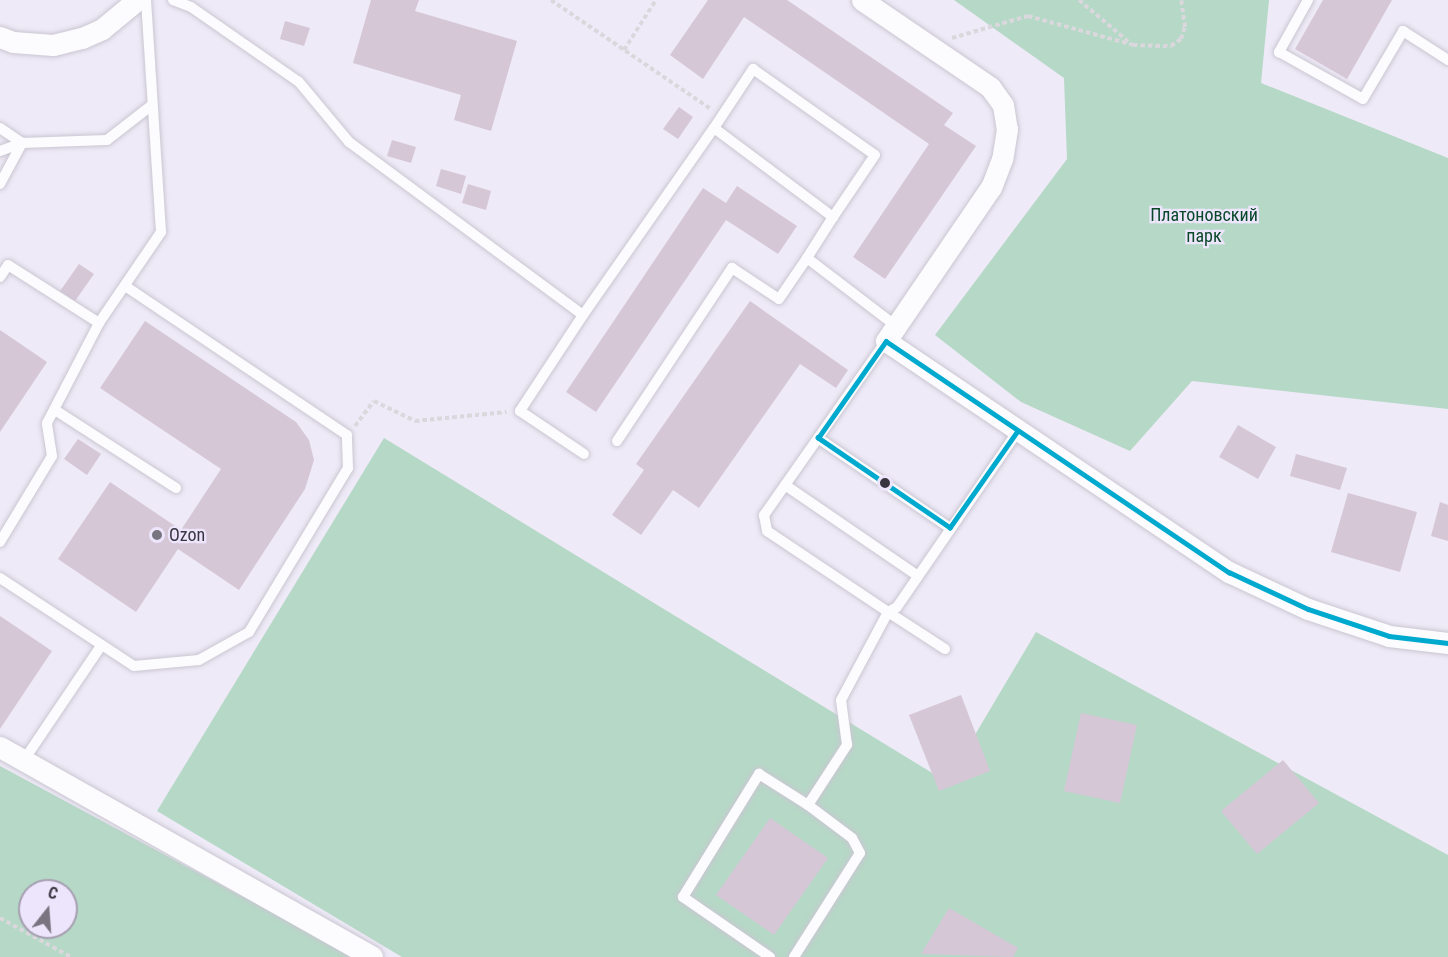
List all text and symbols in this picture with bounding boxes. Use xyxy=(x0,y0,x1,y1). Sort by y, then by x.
park label: Платоновский парк xyxy=(1150,205,1258,248)
unlabelled marker xyxy=(879,477,891,489)
place label: Ozon xyxy=(169,524,205,546)
marker: Ozon xyxy=(150,528,164,542)
north arrow xyxy=(18,879,78,939)
text: С xyxy=(46,883,60,904)

